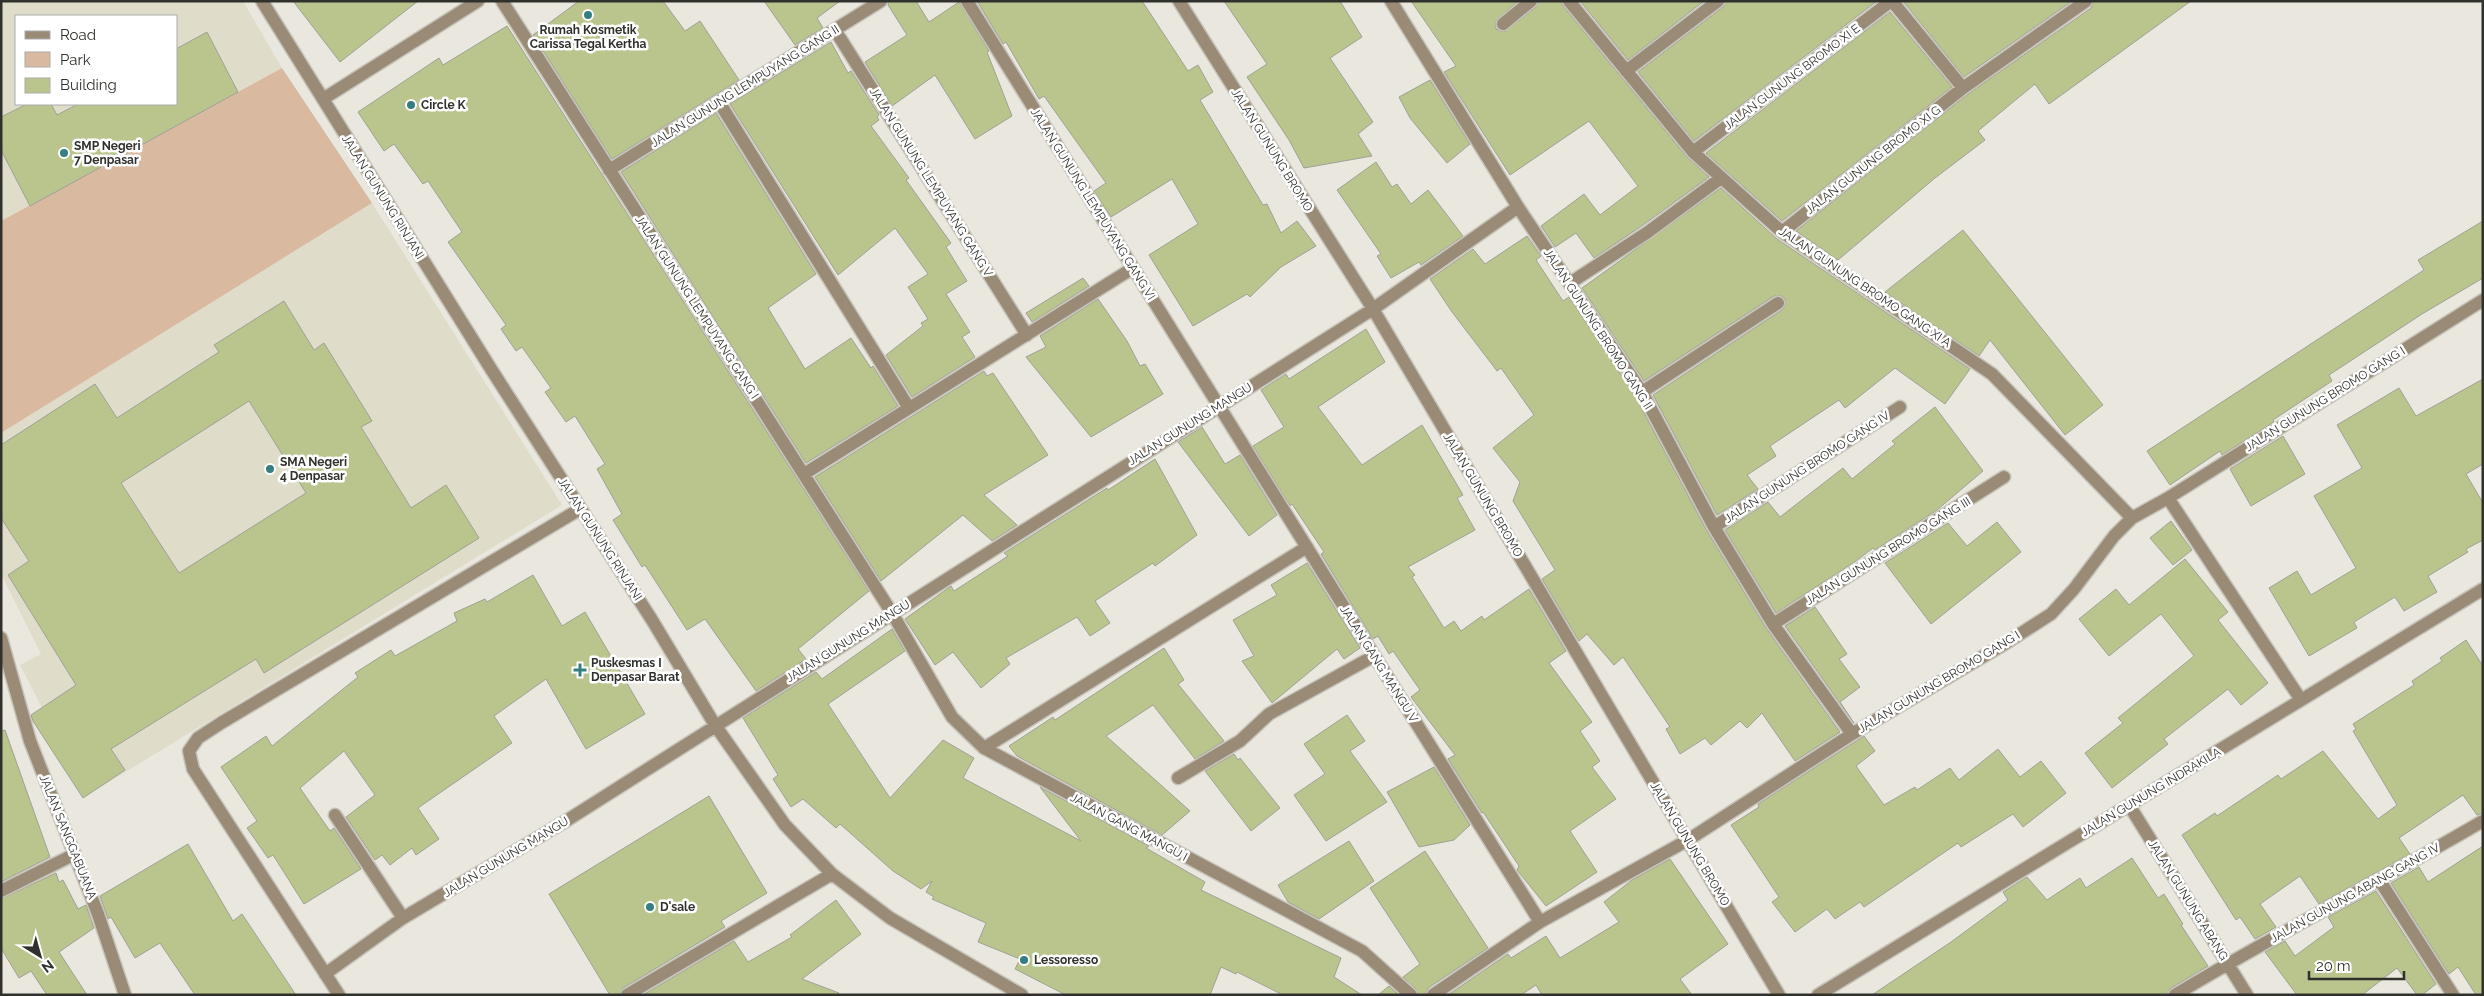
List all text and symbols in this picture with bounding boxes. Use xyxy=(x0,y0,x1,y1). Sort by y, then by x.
marker: Rumah Kosmetik Carissa Tegal Kertha xyxy=(582,9,594,21)
legend xyxy=(15,15,178,105)
street label: JALAN GUNUNG BROMO XI E xyxy=(1721,21,1863,133)
street label: JALAN GUNUNG LEMPUYANG GANG II xyxy=(649,22,841,150)
place label: Rumah Kosmetik Carissa Tegal Kertha xyxy=(530,23,646,51)
text: Road xyxy=(60,26,96,44)
text: Park xyxy=(60,51,91,69)
text: Building xyxy=(60,76,117,94)
street label: JALAN GUNUNG LEMPUYANG GANG V xyxy=(867,85,995,279)
street label: JALAN GUNUNG BROMO xyxy=(1228,86,1316,214)
place label: Circle K xyxy=(421,98,466,112)
marker: Circle K xyxy=(405,99,417,111)
street label: JALAN GUNUNG BROMO XI G xyxy=(1803,103,1943,217)
street label: JALAN GUNUNG LEMPUYANG GANG VI xyxy=(1028,105,1158,303)
street label: JALAN GUNUNG RINJANI xyxy=(339,132,427,262)
place label: SMP Negeri 7 Denpasar xyxy=(74,139,141,167)
marker: SMP Negeri 7 Denpasar xyxy=(58,147,70,159)
street label: JALAN GUNUNG LEMPUYANG GANG I xyxy=(632,213,762,401)
street label: JALAN GUNUNG BROMO GANG XI A xyxy=(1776,224,1954,350)
street label: JALAN GUNUNG BROMO GANG II xyxy=(1541,246,1655,412)
street label: JALAN GUNUNG BROMO GANG I xyxy=(2242,344,2408,454)
street label: JALAN GUNUNG MANGU xyxy=(1125,380,1255,468)
street label: JALAN GUNUNG BROMO GANG IV xyxy=(1722,408,1892,526)
street label: JALAN GUNUNG BROMO xyxy=(1440,430,1526,560)
place label: SMA Negeri 4 Denpasar xyxy=(280,455,347,483)
marker: SMA Negeri 4 Denpasar xyxy=(264,463,276,475)
street label: JALAN GUNUNG RINJANI xyxy=(555,475,645,603)
street label: JALAN GUNUNG BROMO GANG III xyxy=(1803,494,1973,608)
street label: JALAN GUNUNG MANGU xyxy=(783,597,913,685)
street label: JALAN GANG MANGU V xyxy=(1337,603,1421,725)
street label: JALAN GUNUNG BROMO GANG I xyxy=(1856,628,2022,736)
place label: Puskesmas I Denpasar Barat xyxy=(591,656,680,684)
marker: Puskesmas I Denpasar Barat xyxy=(573,663,587,677)
street label: JALAN GUNUNG INDRAKILA xyxy=(2079,745,2223,839)
street label: JALAN SANGGABUANA xyxy=(37,773,99,901)
street label: JALAN GUNUNG BROMO xyxy=(1647,779,1733,909)
street label: JALAN GANG MANGU I xyxy=(1068,790,1190,864)
street label: JALAN GUNUNG MANGU xyxy=(441,814,571,900)
street label: JALAN GUNUNG ABANG xyxy=(2145,837,2231,963)
street label: JALAN GUNUNG ABANG GANG IV xyxy=(2268,840,2442,946)
place label: D'sale xyxy=(660,900,695,914)
marker: D'sale xyxy=(644,901,656,913)
north arrow xyxy=(15,931,65,981)
scale bar xyxy=(2309,948,2404,980)
place label: Lessoresso xyxy=(1034,953,1098,967)
marker: Lessoresso xyxy=(1018,954,1030,966)
text: N xyxy=(39,957,57,976)
text: 20 m xyxy=(2316,957,2351,975)

